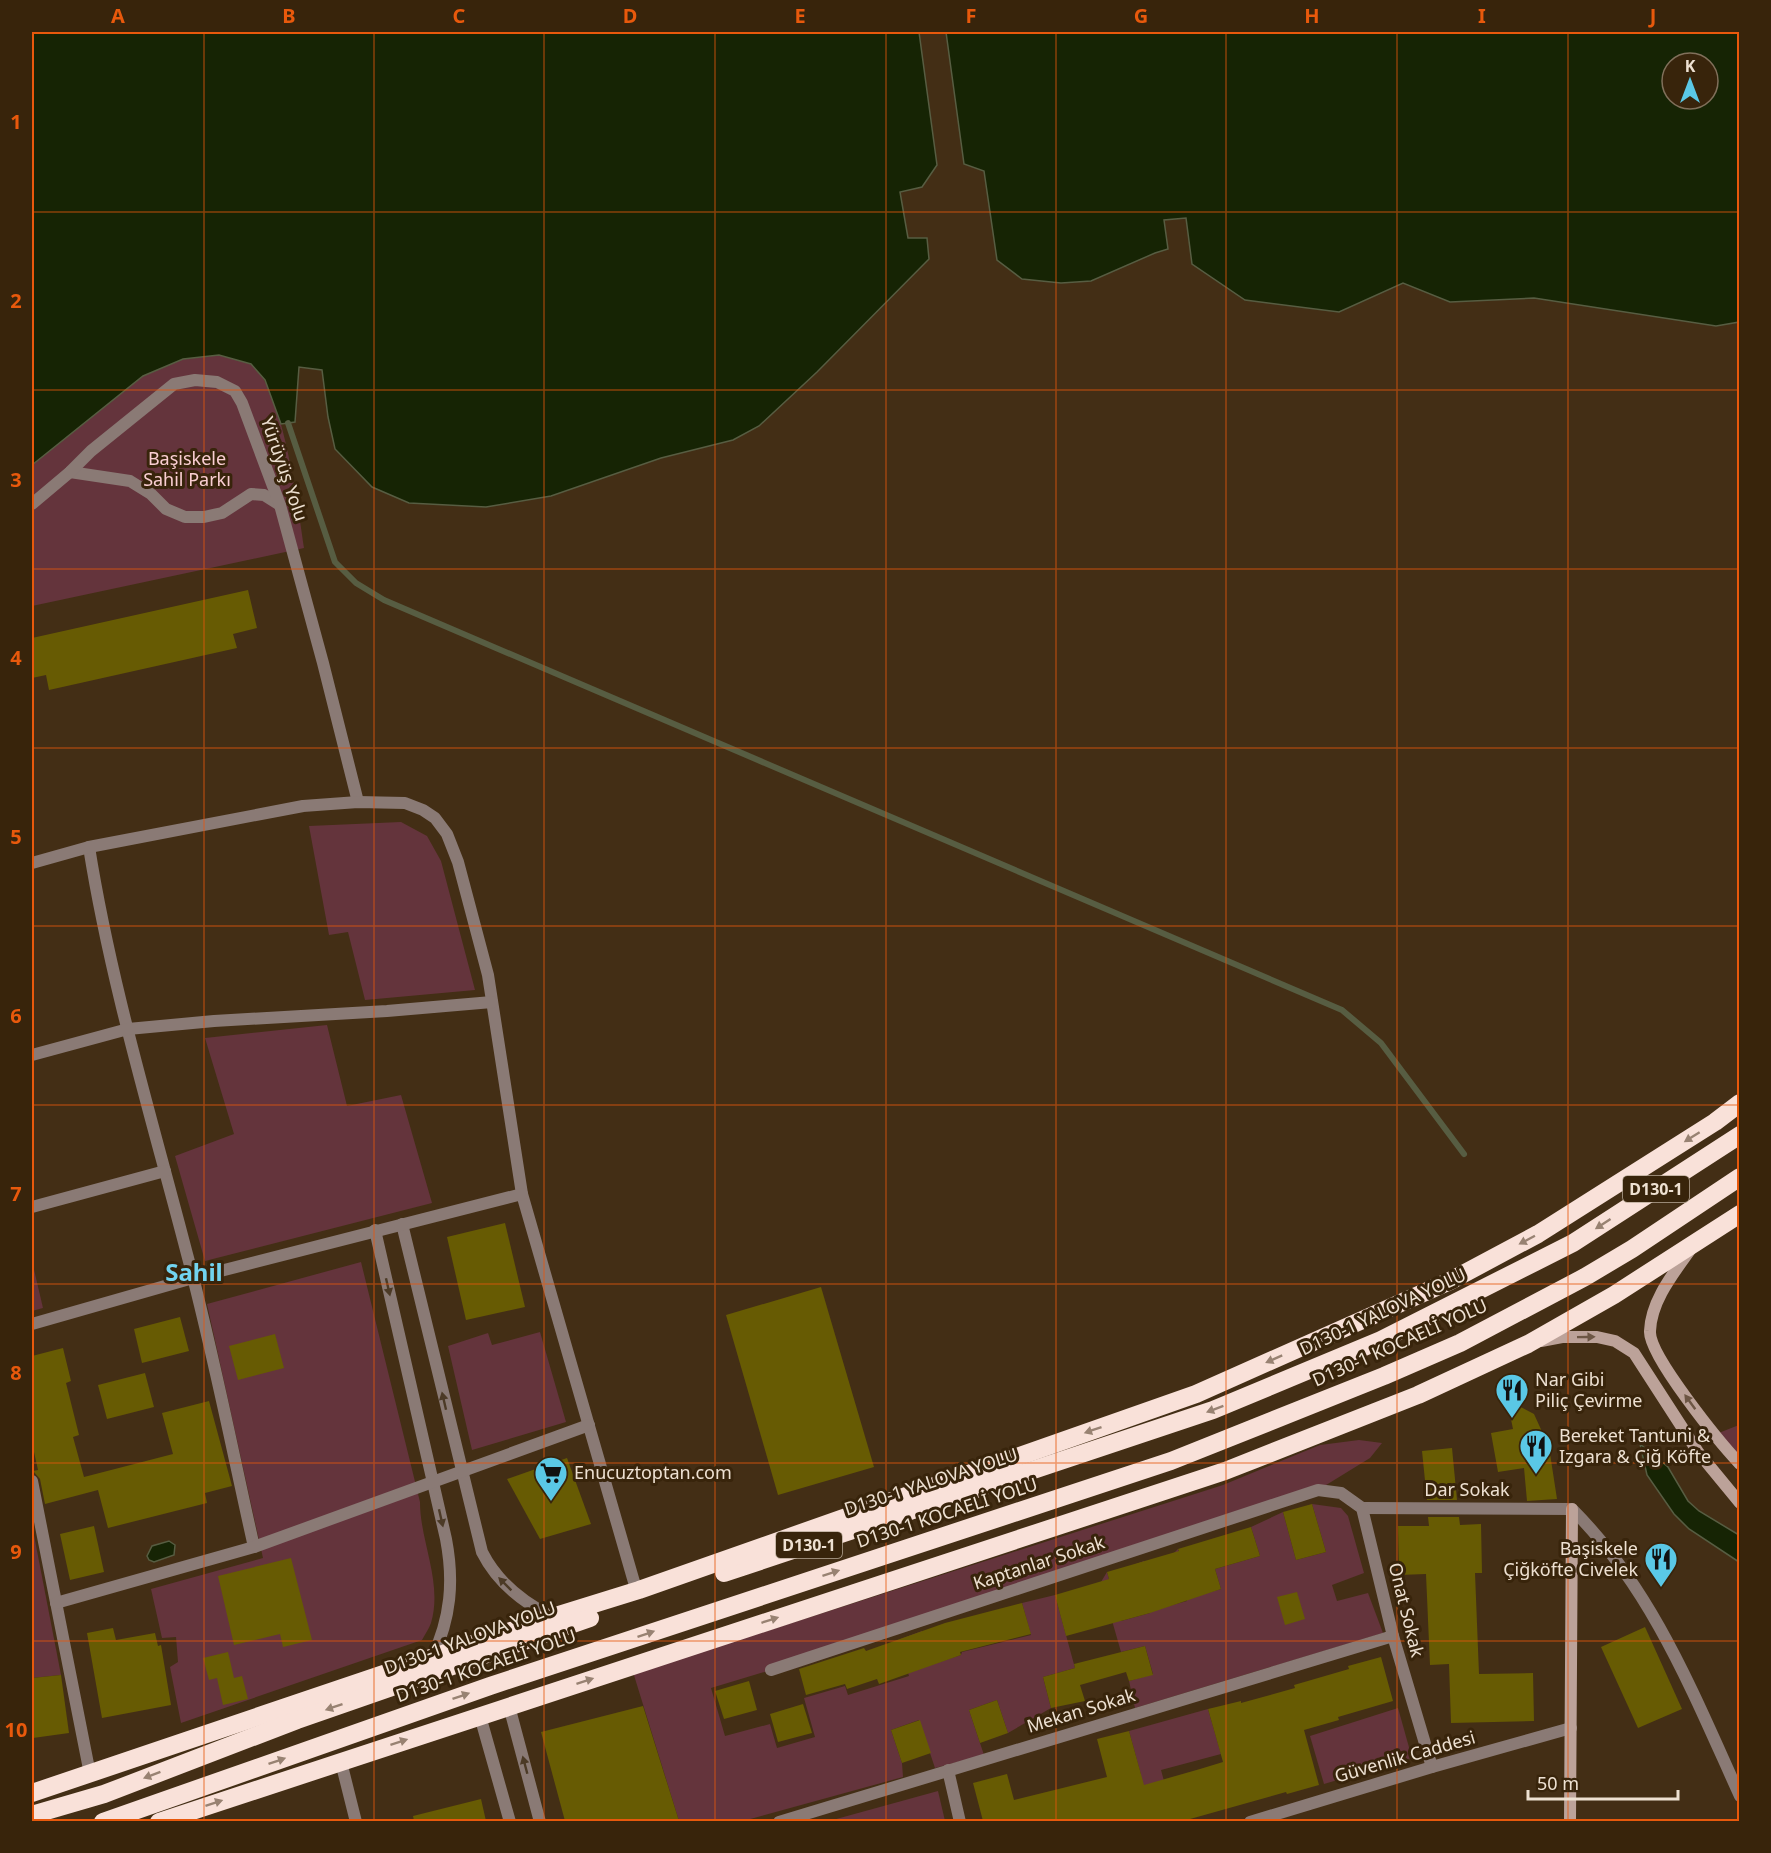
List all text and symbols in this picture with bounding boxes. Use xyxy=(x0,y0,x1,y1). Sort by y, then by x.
text: A xyxy=(111,2,125,29)
text: B xyxy=(282,2,296,29)
text: C xyxy=(453,2,466,29)
text: D xyxy=(623,2,637,29)
text: E xyxy=(794,2,806,29)
text: F xyxy=(966,2,976,29)
text: G xyxy=(1134,2,1148,29)
text: H xyxy=(1304,2,1320,29)
text: I xyxy=(1478,2,1486,29)
text: J xyxy=(1648,2,1656,29)
north arrow xyxy=(1660,51,1720,111)
text: K xyxy=(1685,55,1696,77)
text: 1 xyxy=(10,108,22,135)
text: 2 xyxy=(10,287,22,314)
street label: Yürüyüş Yolu xyxy=(256,413,314,524)
park label: Başiskele Sahil Parkı xyxy=(143,446,231,491)
text: 3 xyxy=(10,466,22,493)
text: 4 xyxy=(10,644,22,671)
text: 5 xyxy=(10,823,22,850)
text: 6 xyxy=(10,1002,22,1029)
one-way arrow xyxy=(1684,1131,1700,1142)
road number: D130-1 xyxy=(1623,1176,1689,1202)
text: 7 xyxy=(10,1180,22,1207)
one-way arrow xyxy=(1595,1218,1611,1230)
one-way arrow xyxy=(1518,1235,1535,1245)
district label: Sahil xyxy=(165,1255,223,1288)
street label: D130-1 YALOVA YOLU xyxy=(1296,1262,1470,1360)
one-way arrow xyxy=(384,1278,393,1297)
street label: D130-1 KOCAELİ YOLU xyxy=(1308,1293,1491,1391)
one-way arrow xyxy=(1577,1332,1596,1342)
one-way arrow xyxy=(1265,1354,1283,1364)
text: 8 xyxy=(10,1359,22,1386)
place label: Nar Gibi Piliç Çevirme xyxy=(1535,1367,1643,1412)
restaurant icon: Nar Gibi Piliç Çevirme xyxy=(1494,1372,1530,1419)
one-way arrow xyxy=(439,1392,449,1410)
one-way arrow xyxy=(1684,1394,1696,1410)
one-way arrow xyxy=(1206,1405,1224,1414)
place label: Bereket Tantuni & Izgara & Çiğ Köfte xyxy=(1559,1423,1711,1468)
one-way arrow xyxy=(1084,1426,1102,1436)
restaurant icon: Bereket Tantuni & Izgara & Çiğ Köfte xyxy=(1518,1428,1554,1475)
street label: D130-1 YALOVA YOLU xyxy=(841,1442,1020,1520)
supermarket icon: Enucuztoptan.com xyxy=(533,1455,569,1502)
place label: Enucuztoptan.com xyxy=(574,1460,732,1484)
street label: D130-1 KOCAELİ YOLU xyxy=(853,1471,1040,1553)
street label: Dar Sokak xyxy=(1424,1477,1510,1501)
one-way arrow xyxy=(437,1509,447,1527)
street label: Kaptanlar Sokak xyxy=(970,1529,1108,1595)
road number: D130-1 xyxy=(776,1532,842,1558)
place label: Başiskele Çiğköfte Civelek xyxy=(1503,1536,1638,1581)
text: 9 xyxy=(10,1538,22,1565)
restaurant icon: Başiskele Çiğköfte Civelek xyxy=(1643,1541,1679,1588)
street label: Onat Sokak xyxy=(1384,1560,1430,1660)
one-way arrow xyxy=(822,1567,840,1577)
one-way arrow xyxy=(498,1577,512,1591)
street label: D130-1 YALOVA YOLU xyxy=(381,1595,559,1679)
one-way arrow xyxy=(761,1615,779,1625)
street label: D130-1 KOCAELİ YOLU xyxy=(392,1623,579,1707)
one-way arrow xyxy=(637,1628,655,1638)
one-way arrow xyxy=(576,1676,594,1686)
street label: Mekan Sokak xyxy=(1024,1682,1138,1738)
one-way arrow xyxy=(453,1691,471,1701)
one-way arrow xyxy=(325,1703,343,1713)
text: 10 xyxy=(5,1716,27,1743)
street label: Güvenlik Caddesi xyxy=(1332,1724,1478,1788)
one-way arrow xyxy=(390,1737,408,1747)
one-way arrow xyxy=(269,1755,287,1765)
one-way arrow xyxy=(520,1756,529,1774)
scale bar xyxy=(1528,1763,1678,1801)
one-way arrow xyxy=(142,1771,160,1781)
text: 50 m xyxy=(1537,1771,1579,1795)
one-way arrow xyxy=(205,1798,223,1808)

